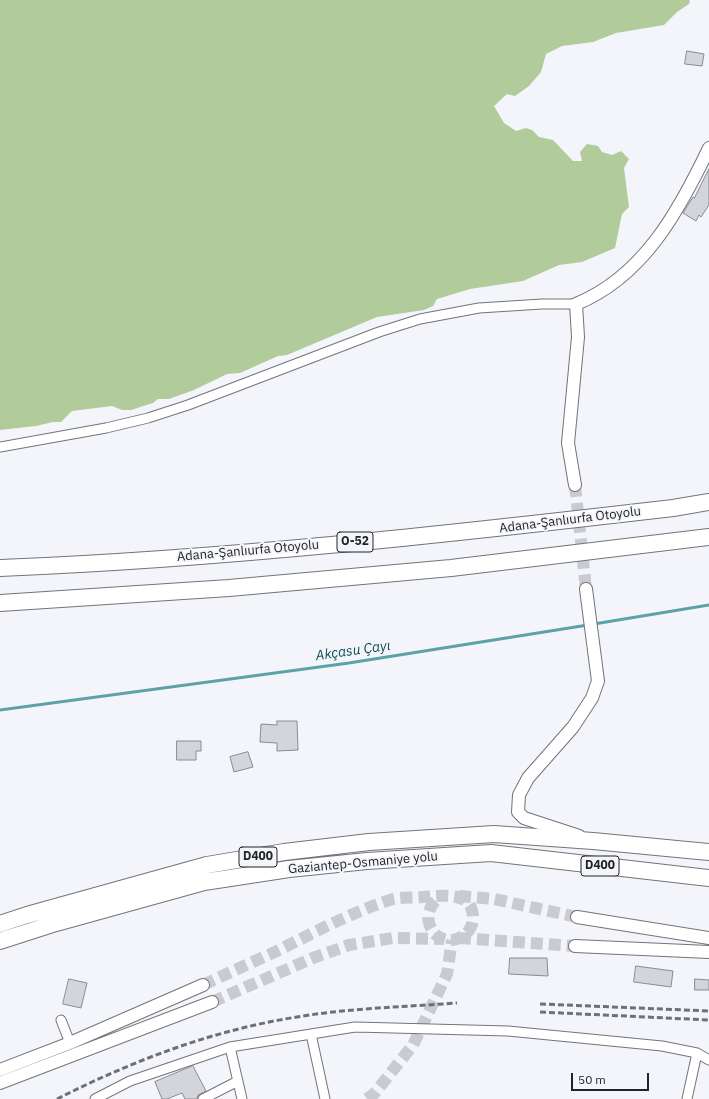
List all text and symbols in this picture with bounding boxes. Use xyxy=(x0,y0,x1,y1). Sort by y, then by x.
street label: Adana-Şanlıurfa Otoyolu xyxy=(498,504,642,536)
road number: O-52 xyxy=(337,532,373,552)
street label: Adana-Şanlıurfa Otoyolu xyxy=(176,537,320,565)
water label: Akçasu Çayı xyxy=(315,637,391,665)
road number: D400 xyxy=(239,847,277,867)
street label: Gaziantep-Osmaniye yolu xyxy=(288,849,438,877)
road number: D400 xyxy=(581,856,619,876)
scale bar xyxy=(573,1065,651,1091)
text: 50 m xyxy=(578,1072,606,1087)

